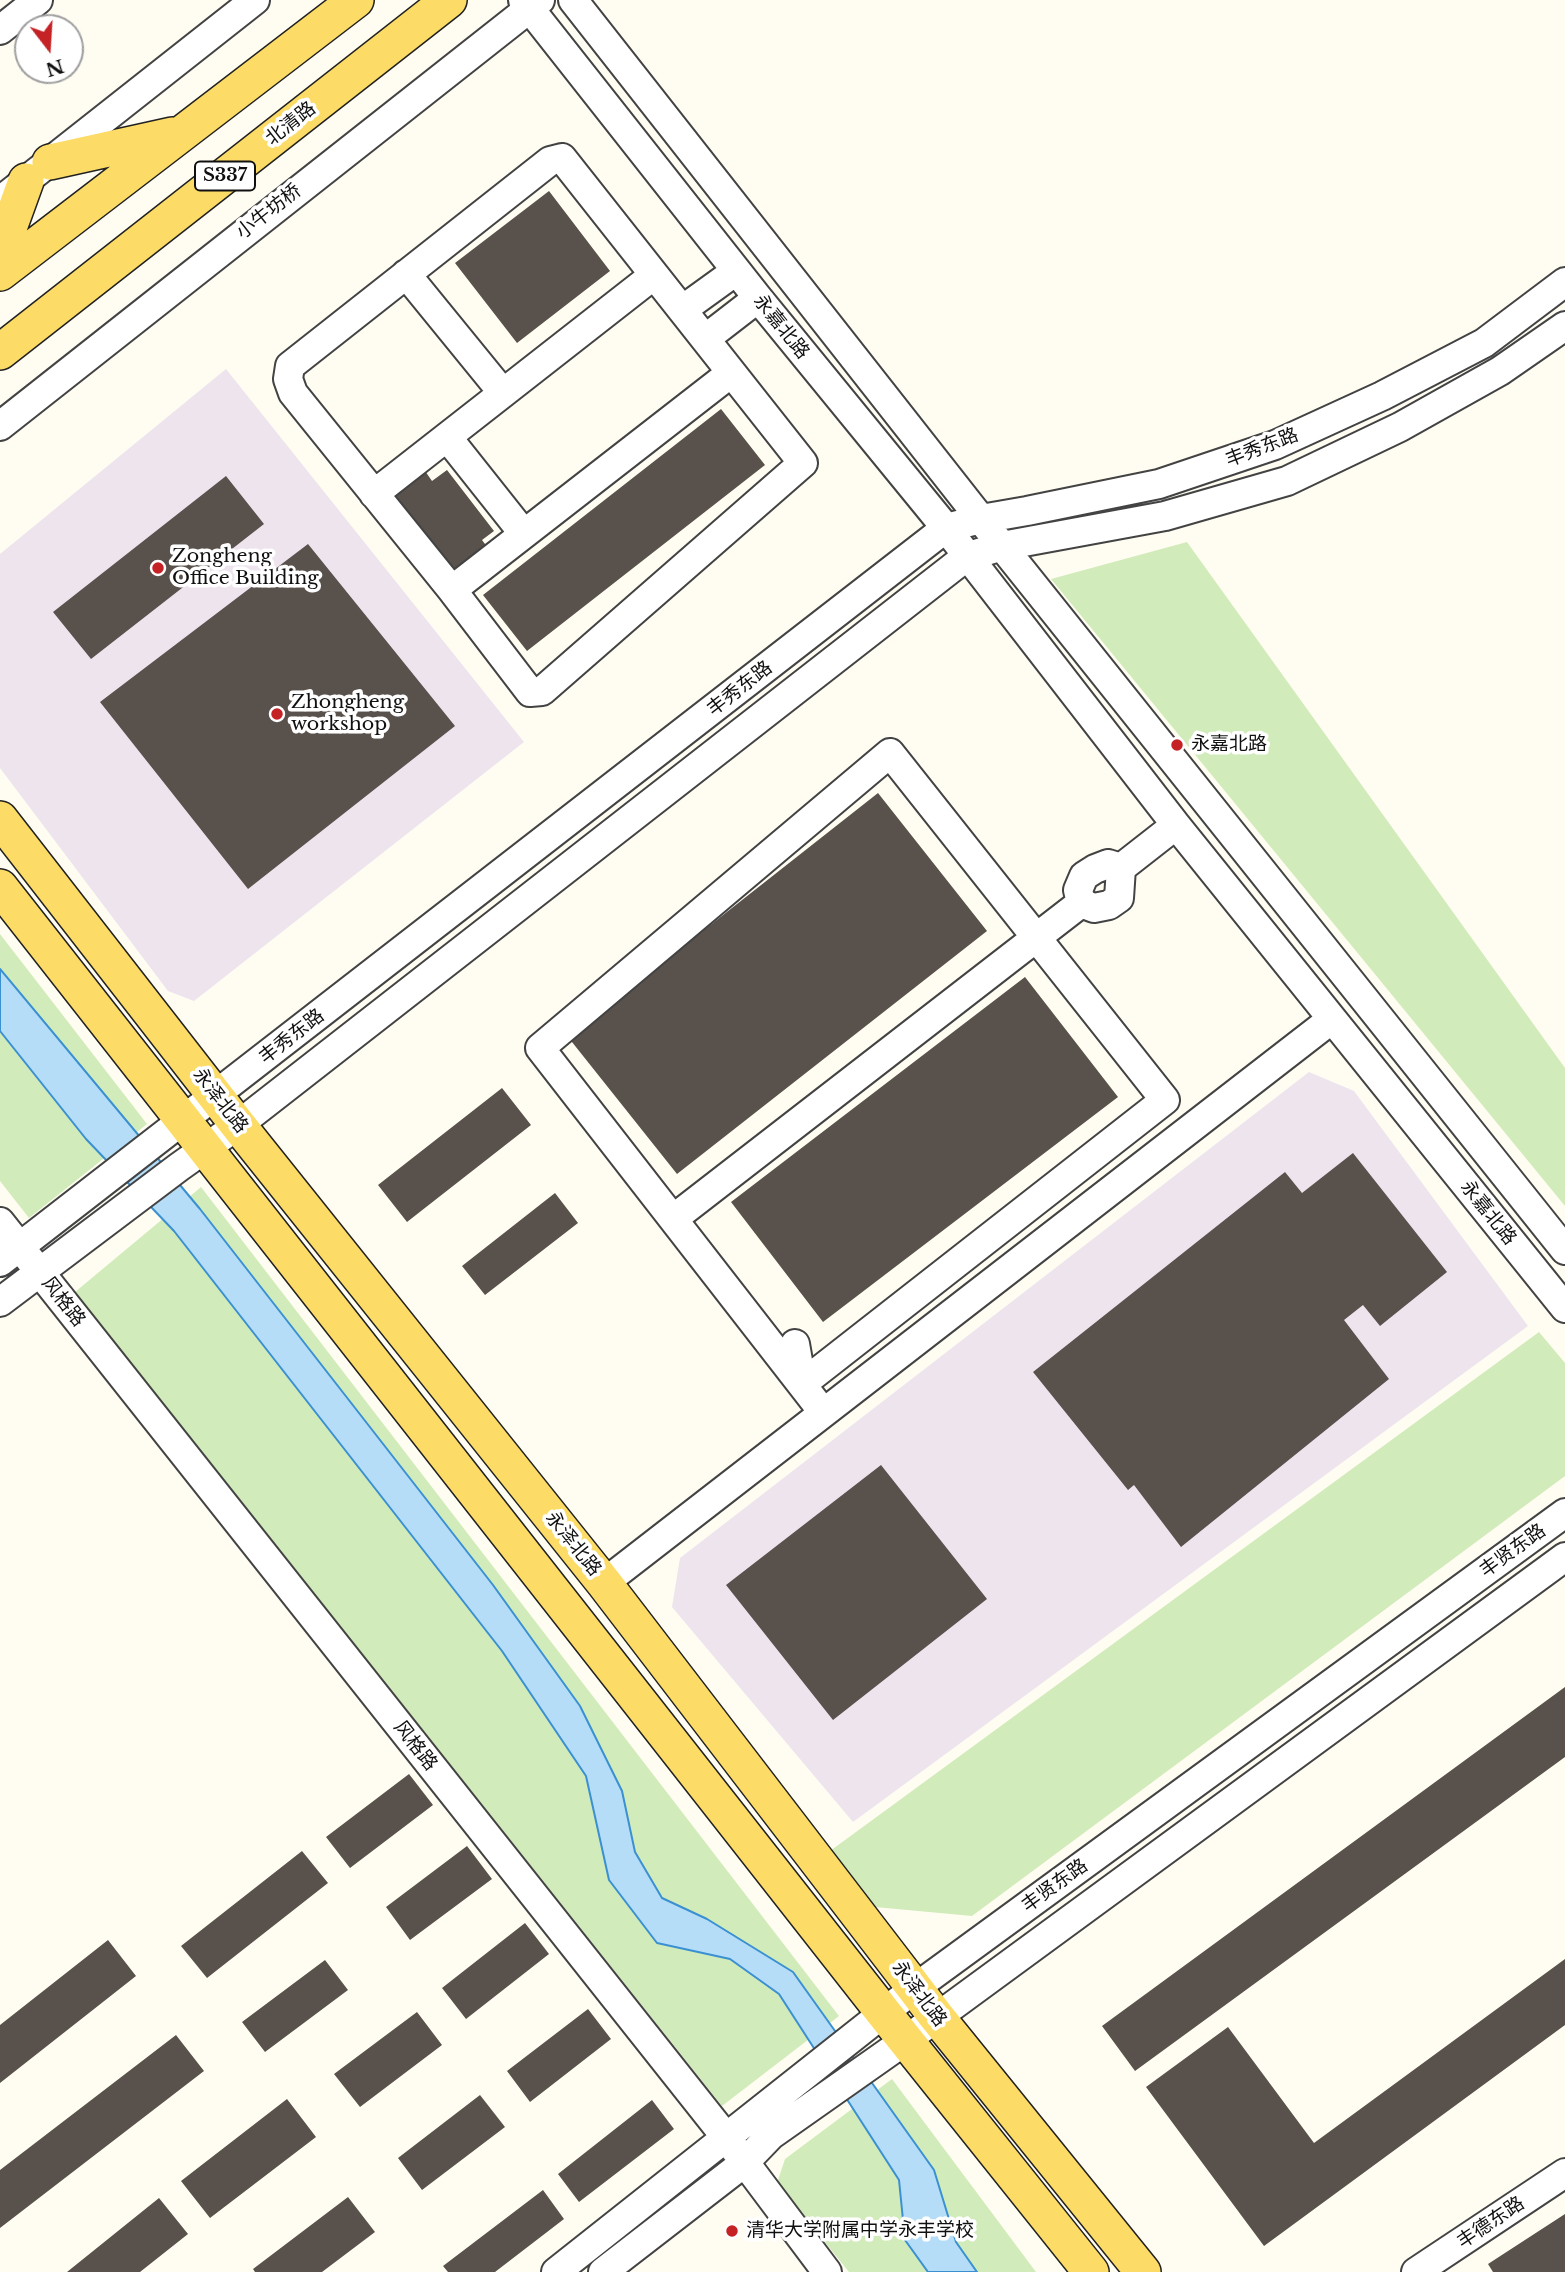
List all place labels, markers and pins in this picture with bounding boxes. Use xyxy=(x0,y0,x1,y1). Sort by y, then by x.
place label: Zongheng Office Building xyxy=(172,546,319,590)
marker: Zongheng Office Building xyxy=(150,560,166,576)
place label: Zhongheng workshop xyxy=(291,692,404,736)
marker: Zhongheng workshop xyxy=(269,706,285,722)
place label: 永嘉北路 xyxy=(1191,734,1267,756)
marker: 永嘉北路 xyxy=(1169,737,1185,753)
place label: 清华大学附属中学永丰学校 xyxy=(746,2220,974,2242)
marker: 清华大学附属中学永丰学校 xyxy=(724,2223,740,2239)

